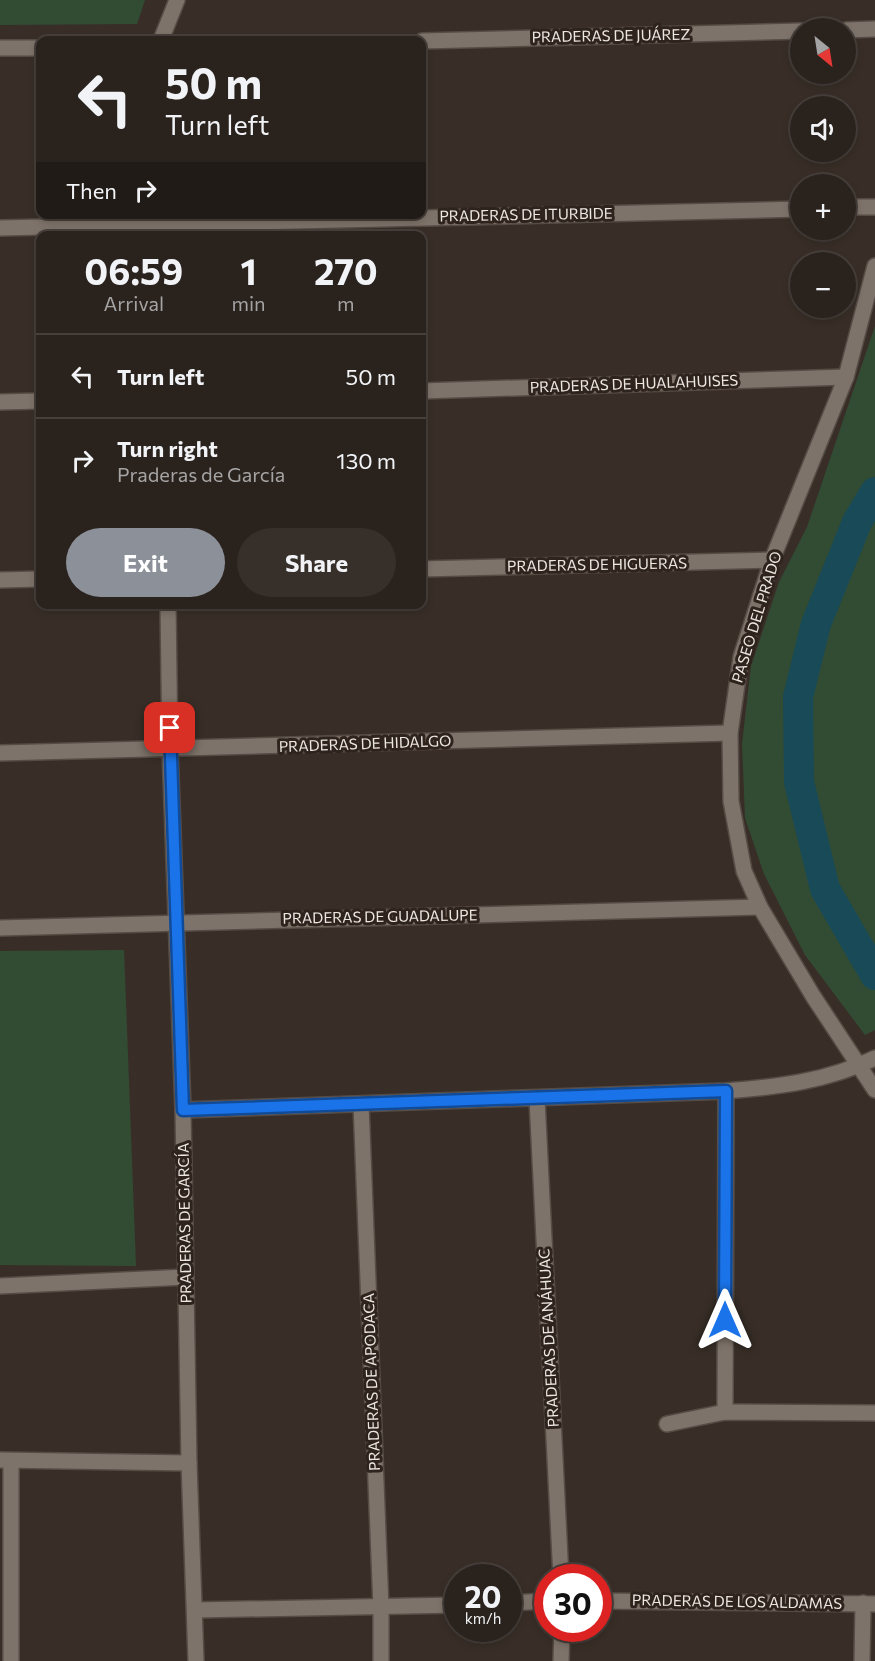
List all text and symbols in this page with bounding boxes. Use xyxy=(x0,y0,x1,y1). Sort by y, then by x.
north arrow xyxy=(790,18,856,84)
map controls xyxy=(790,18,856,318)
street label: PRADERAS DE JUÁREZ xyxy=(531,24,691,45)
text: 50 m xyxy=(165,56,262,108)
icon: left xyxy=(66,60,144,138)
button: sound xyxy=(790,96,856,162)
text: Turn left xyxy=(165,108,269,141)
icon: right xyxy=(129,174,162,207)
button: + xyxy=(790,174,856,240)
text: Then xyxy=(66,177,117,204)
street label: PRADERAS DE ITURBIDE xyxy=(439,203,613,225)
text: 06:59 xyxy=(84,248,183,292)
text: 1 xyxy=(240,248,257,292)
text: 270 xyxy=(314,248,378,292)
button: − xyxy=(790,252,856,318)
text: Arrival xyxy=(103,291,164,315)
text: min xyxy=(232,291,266,315)
text: m xyxy=(337,291,355,315)
icon: left xyxy=(66,360,99,393)
text: Turn left xyxy=(117,363,204,390)
text: 50 m xyxy=(346,363,396,390)
street label: PRADERAS DE HUALAHUISES xyxy=(529,370,739,396)
text: Turn right xyxy=(117,435,218,462)
icon: right xyxy=(66,444,99,477)
text: 130 m xyxy=(336,447,396,474)
text: Praderas de García xyxy=(117,462,285,486)
button: Exit xyxy=(66,528,225,597)
button: Share xyxy=(237,528,396,597)
street label: PASEO DEL PRADO xyxy=(728,549,785,685)
street label: PRADERAS DE HIGUERAS xyxy=(507,553,687,575)
pin xyxy=(144,702,195,753)
icon: arrive xyxy=(153,711,186,744)
street label: PRADERAS DE HIDALGO xyxy=(278,731,452,755)
street label: PRADERAS DE GUADALUPE xyxy=(282,905,478,927)
street label: PRADERAS DE GARCÍA xyxy=(173,1143,194,1304)
street label: PRADERAS DE ANÁHUAC xyxy=(533,1248,562,1428)
position arrow xyxy=(693,1288,757,1352)
street label: PRADERAS DE APODACA xyxy=(359,1293,383,1471)
speed limit sign: 30 xyxy=(534,1564,612,1642)
text: 20 xyxy=(465,1577,501,1614)
street label: PRADERAS DE LOS ALDAMAS xyxy=(632,1590,843,1612)
text: km/h xyxy=(465,1609,501,1627)

